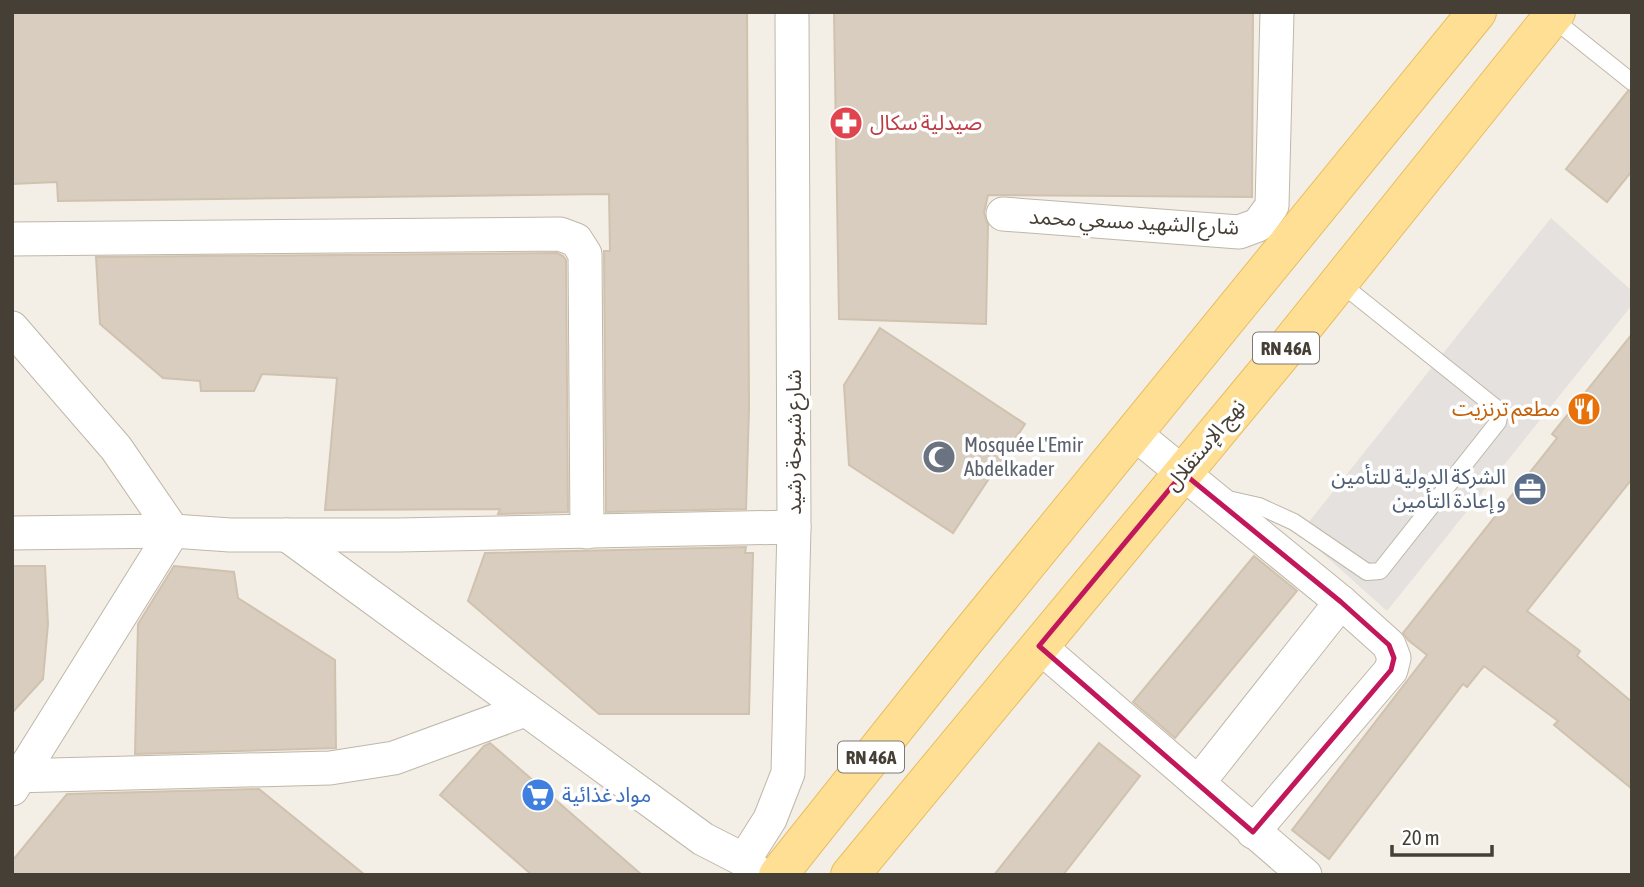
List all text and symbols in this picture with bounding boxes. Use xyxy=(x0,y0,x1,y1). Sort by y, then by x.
pharmacy icon: صيدلية سكال xyxy=(827,104,865,142)
place label: صيدلية سكال xyxy=(870,110,982,135)
street label: شارع الشهيد مسعي محمد xyxy=(1028,204,1240,243)
road number: RN 46A xyxy=(1253,332,1319,364)
street label: شارع شبوحة رشيد xyxy=(781,369,809,515)
restaurant icon: مطعم ترنزيت xyxy=(1565,390,1603,428)
street label: نهج الإستقلال xyxy=(1159,394,1252,497)
place label: مطعم ترنزيت xyxy=(1452,396,1560,424)
place label: Mosquée L'Emir Abdelkader xyxy=(964,432,1084,480)
mosque icon: Mosquée L'Emir Abdelkader xyxy=(920,438,958,476)
place label: الشركة الدولية للتأمين و إعادة التأمين xyxy=(1331,464,1506,514)
office icon: الشركة الدولية للتأمين و إعادة التأمين xyxy=(1511,470,1549,508)
road number: RN 46A xyxy=(838,742,904,772)
supermarket icon: مواد غذائية xyxy=(519,776,557,814)
place label: مواد غذائية xyxy=(562,782,651,807)
scale bar xyxy=(1392,814,1492,858)
text: 20 m xyxy=(1402,825,1440,849)

